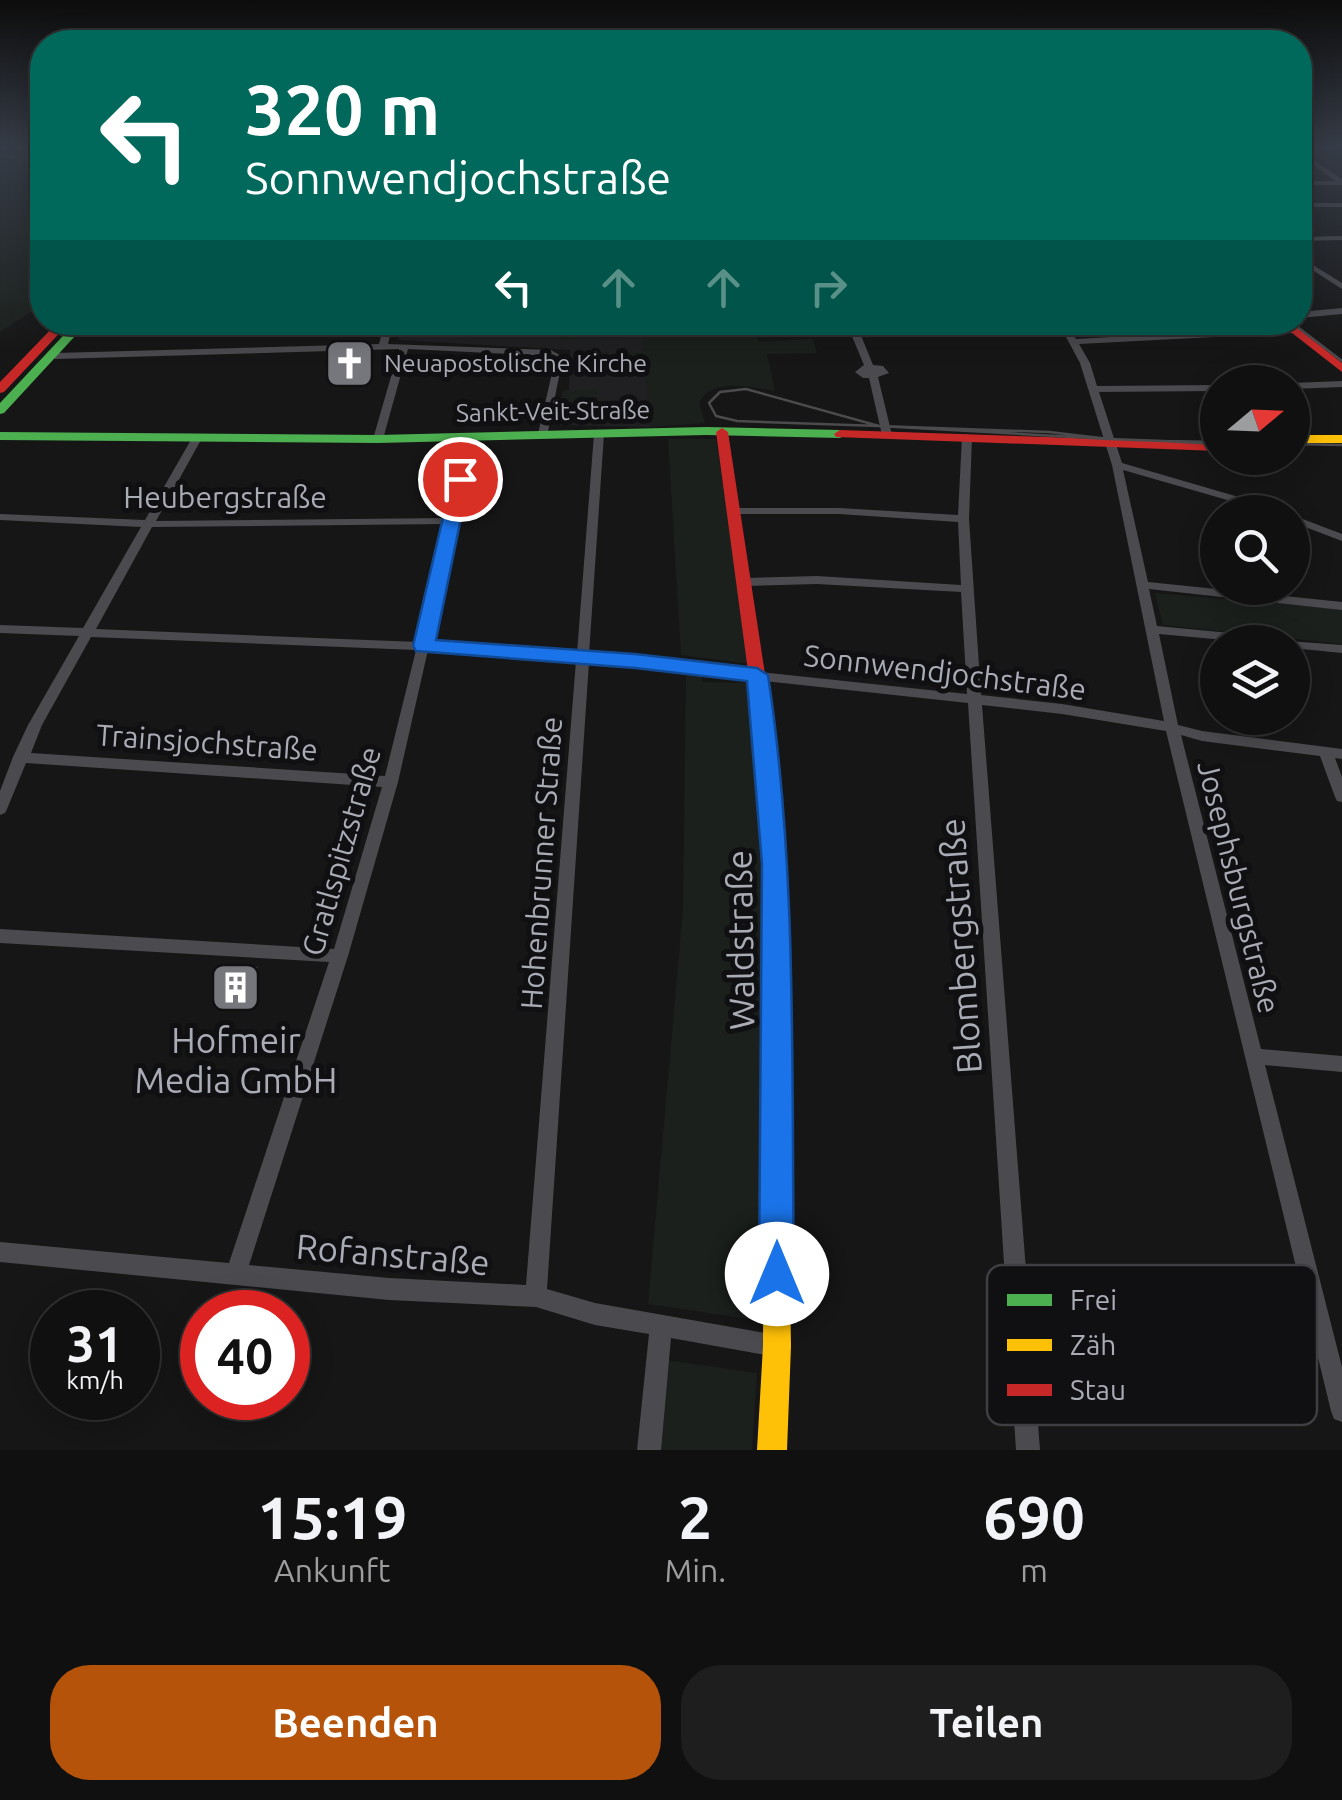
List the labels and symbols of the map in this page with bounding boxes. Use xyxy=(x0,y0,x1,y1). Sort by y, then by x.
church icon: Neuapostolische Kirche xyxy=(323,337,375,389)
place label: Neuapostolische Kirche xyxy=(384,349,647,377)
north arrow xyxy=(1200,365,1310,475)
street label: Sankt-Veit-Straße xyxy=(456,395,650,427)
pin xyxy=(418,437,503,522)
street label: Heubergstraße xyxy=(123,480,327,514)
street label: Sonnwendjochstraße xyxy=(802,638,1088,706)
street label: Hohenbrunner Straße xyxy=(514,716,568,1010)
street label: Trainsjochstraße xyxy=(95,717,319,767)
street label: Gratlspitzstraße xyxy=(295,743,387,959)
street label: Josephsburgstraße xyxy=(1191,757,1287,1017)
street label: Blombergstraße xyxy=(931,817,989,1075)
street label: Waldstraße xyxy=(718,850,762,1030)
building icon: Hofmeir Media GmbH xyxy=(210,962,262,1014)
place label: Hofmeir Media GmbH xyxy=(134,1020,338,1100)
position arrow xyxy=(725,1222,829,1326)
street label: Rofanstraße xyxy=(295,1226,491,1282)
legend xyxy=(987,1265,1317,1425)
text: Frei xyxy=(1070,1284,1117,1315)
speed limit sign: 40 xyxy=(180,1290,310,1420)
text: Zäh xyxy=(1070,1329,1116,1360)
text: Stau xyxy=(1070,1374,1126,1405)

